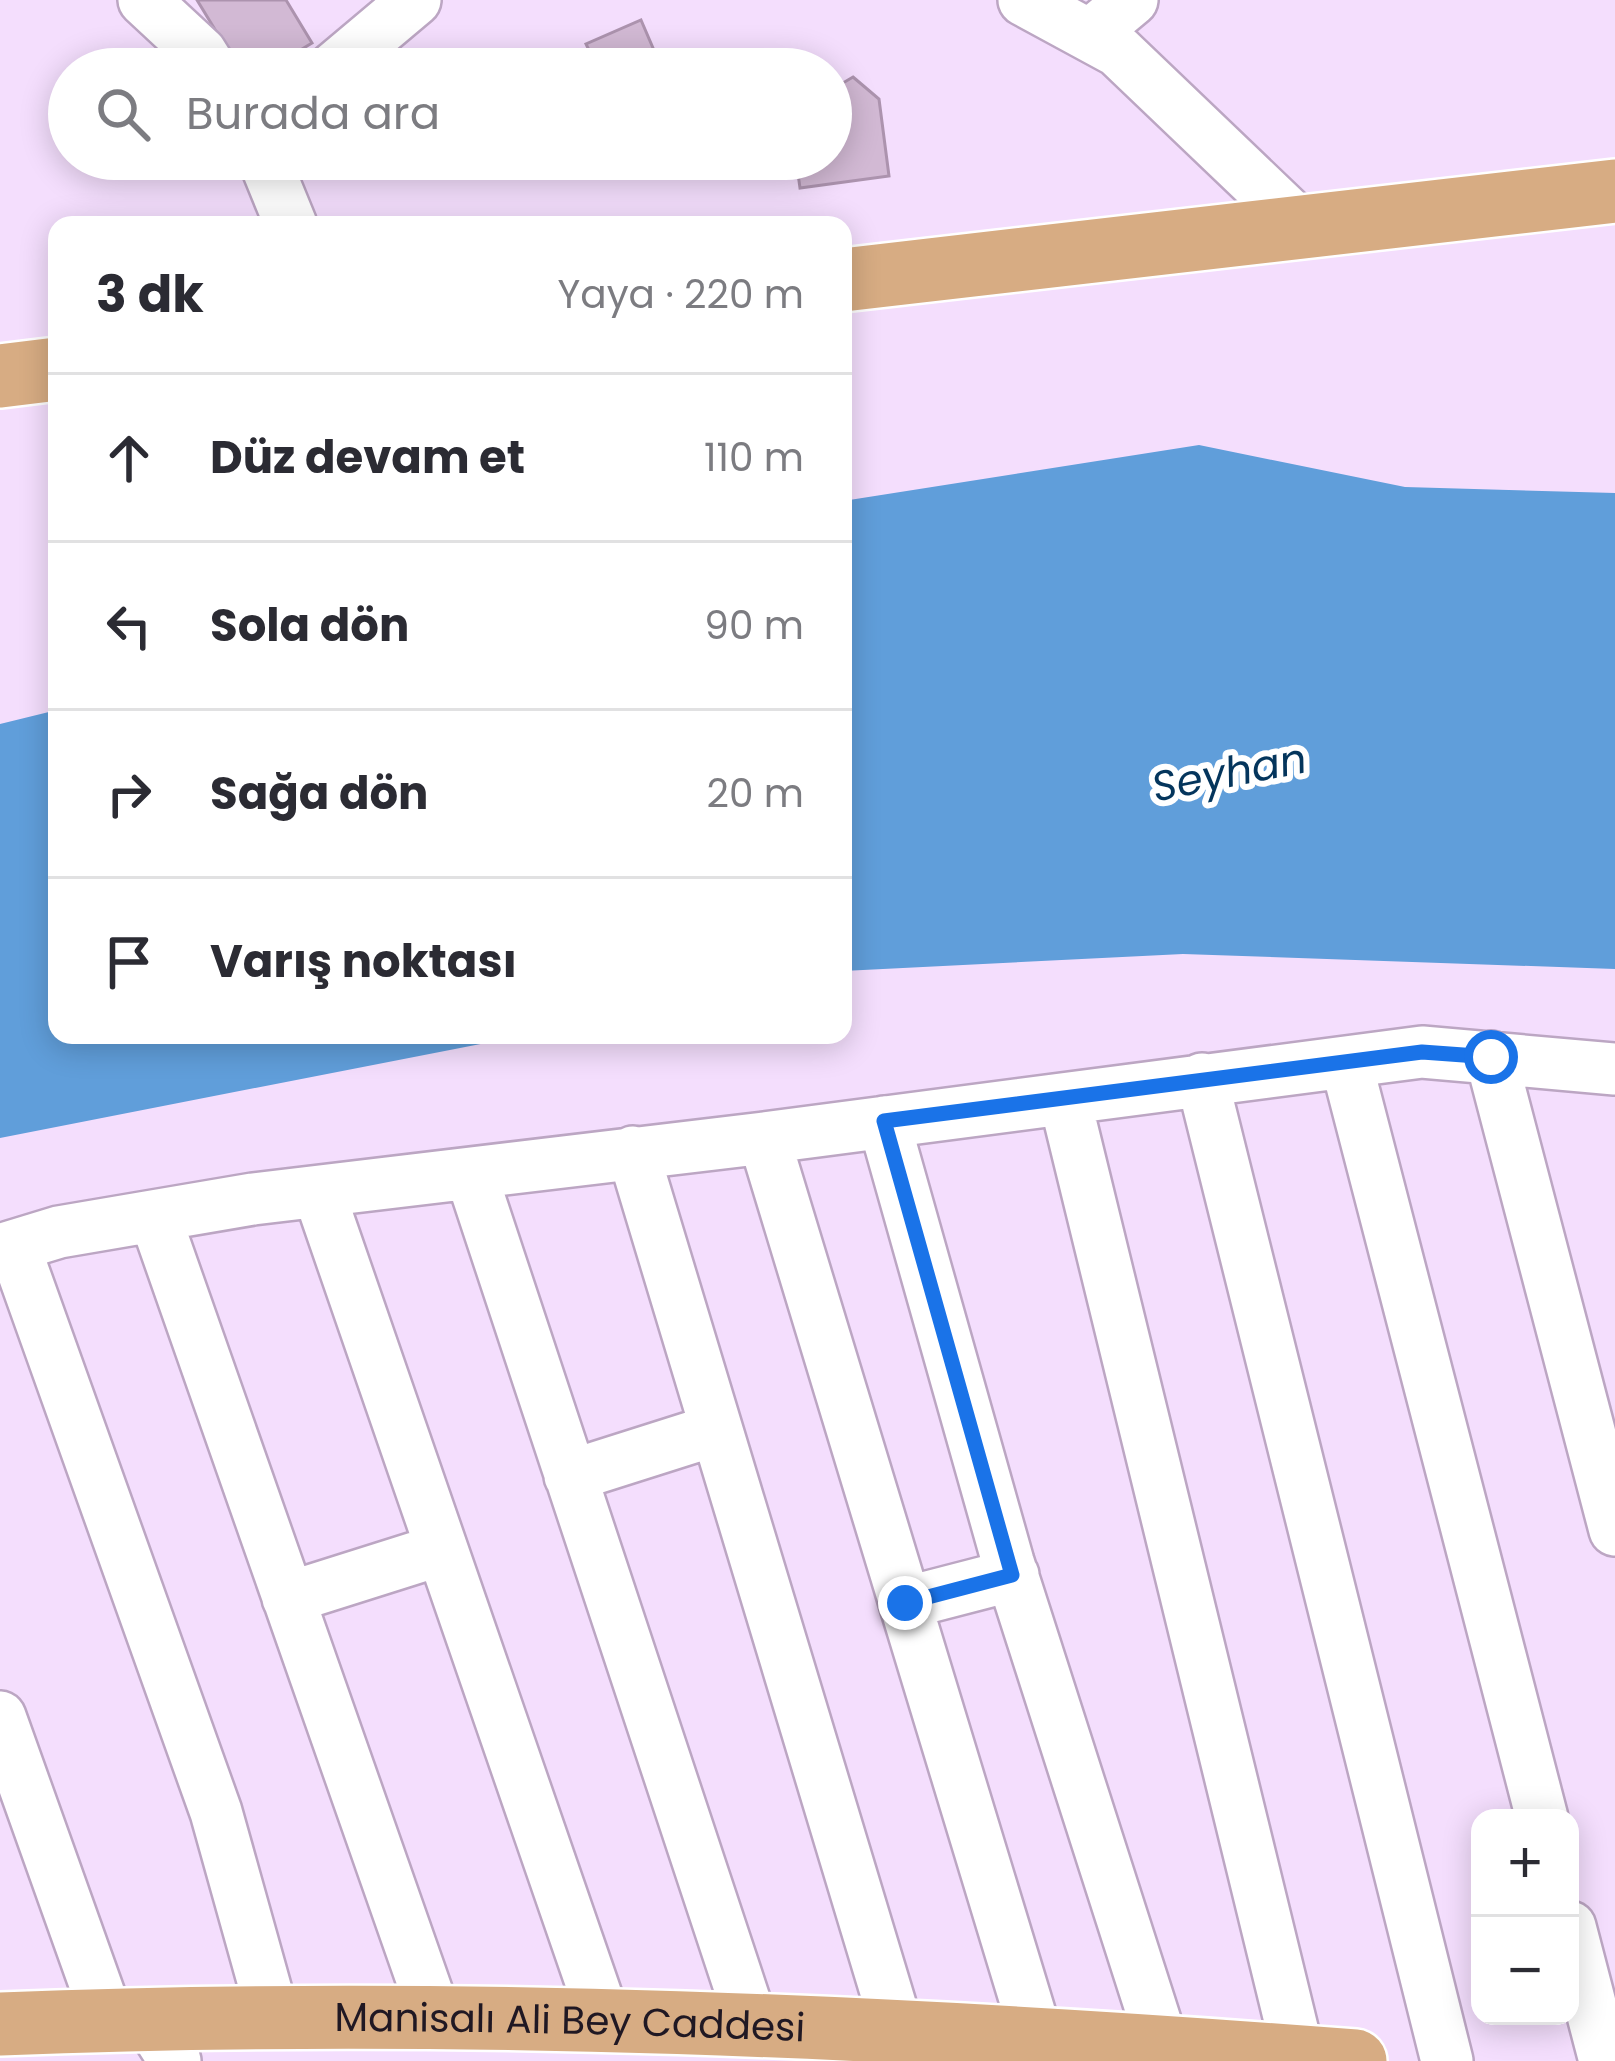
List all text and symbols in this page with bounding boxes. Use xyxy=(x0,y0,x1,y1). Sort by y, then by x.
search box xyxy=(48,48,852,180)
icon: search xyxy=(90,81,156,147)
text: Burada ara xyxy=(186,82,440,145)
text: 3 dk xyxy=(96,258,204,330)
text: Yaya · 220 m xyxy=(558,267,804,322)
icon: ahead xyxy=(96,425,162,491)
text: Düz devam et xyxy=(210,426,525,489)
text: 110 m xyxy=(704,430,804,485)
icon: left xyxy=(96,593,162,659)
text: Sola dön xyxy=(210,594,409,657)
text: 90 m xyxy=(704,598,804,653)
water label: Seyhan xyxy=(1147,729,1311,816)
icon: right xyxy=(96,761,162,827)
text: Sağa dön xyxy=(210,762,428,825)
text: 20 m xyxy=(706,766,804,821)
icon: arrive xyxy=(96,929,162,995)
text: Varış noktası xyxy=(210,930,517,993)
route start xyxy=(1464,1030,1518,1084)
route end xyxy=(878,1576,932,1630)
map controls xyxy=(1471,1809,1579,2025)
button: + xyxy=(1471,1809,1579,1917)
button: − xyxy=(1471,1917,1579,2025)
street label: Manisalı Ali Bey Caddesi xyxy=(335,1990,806,2055)

